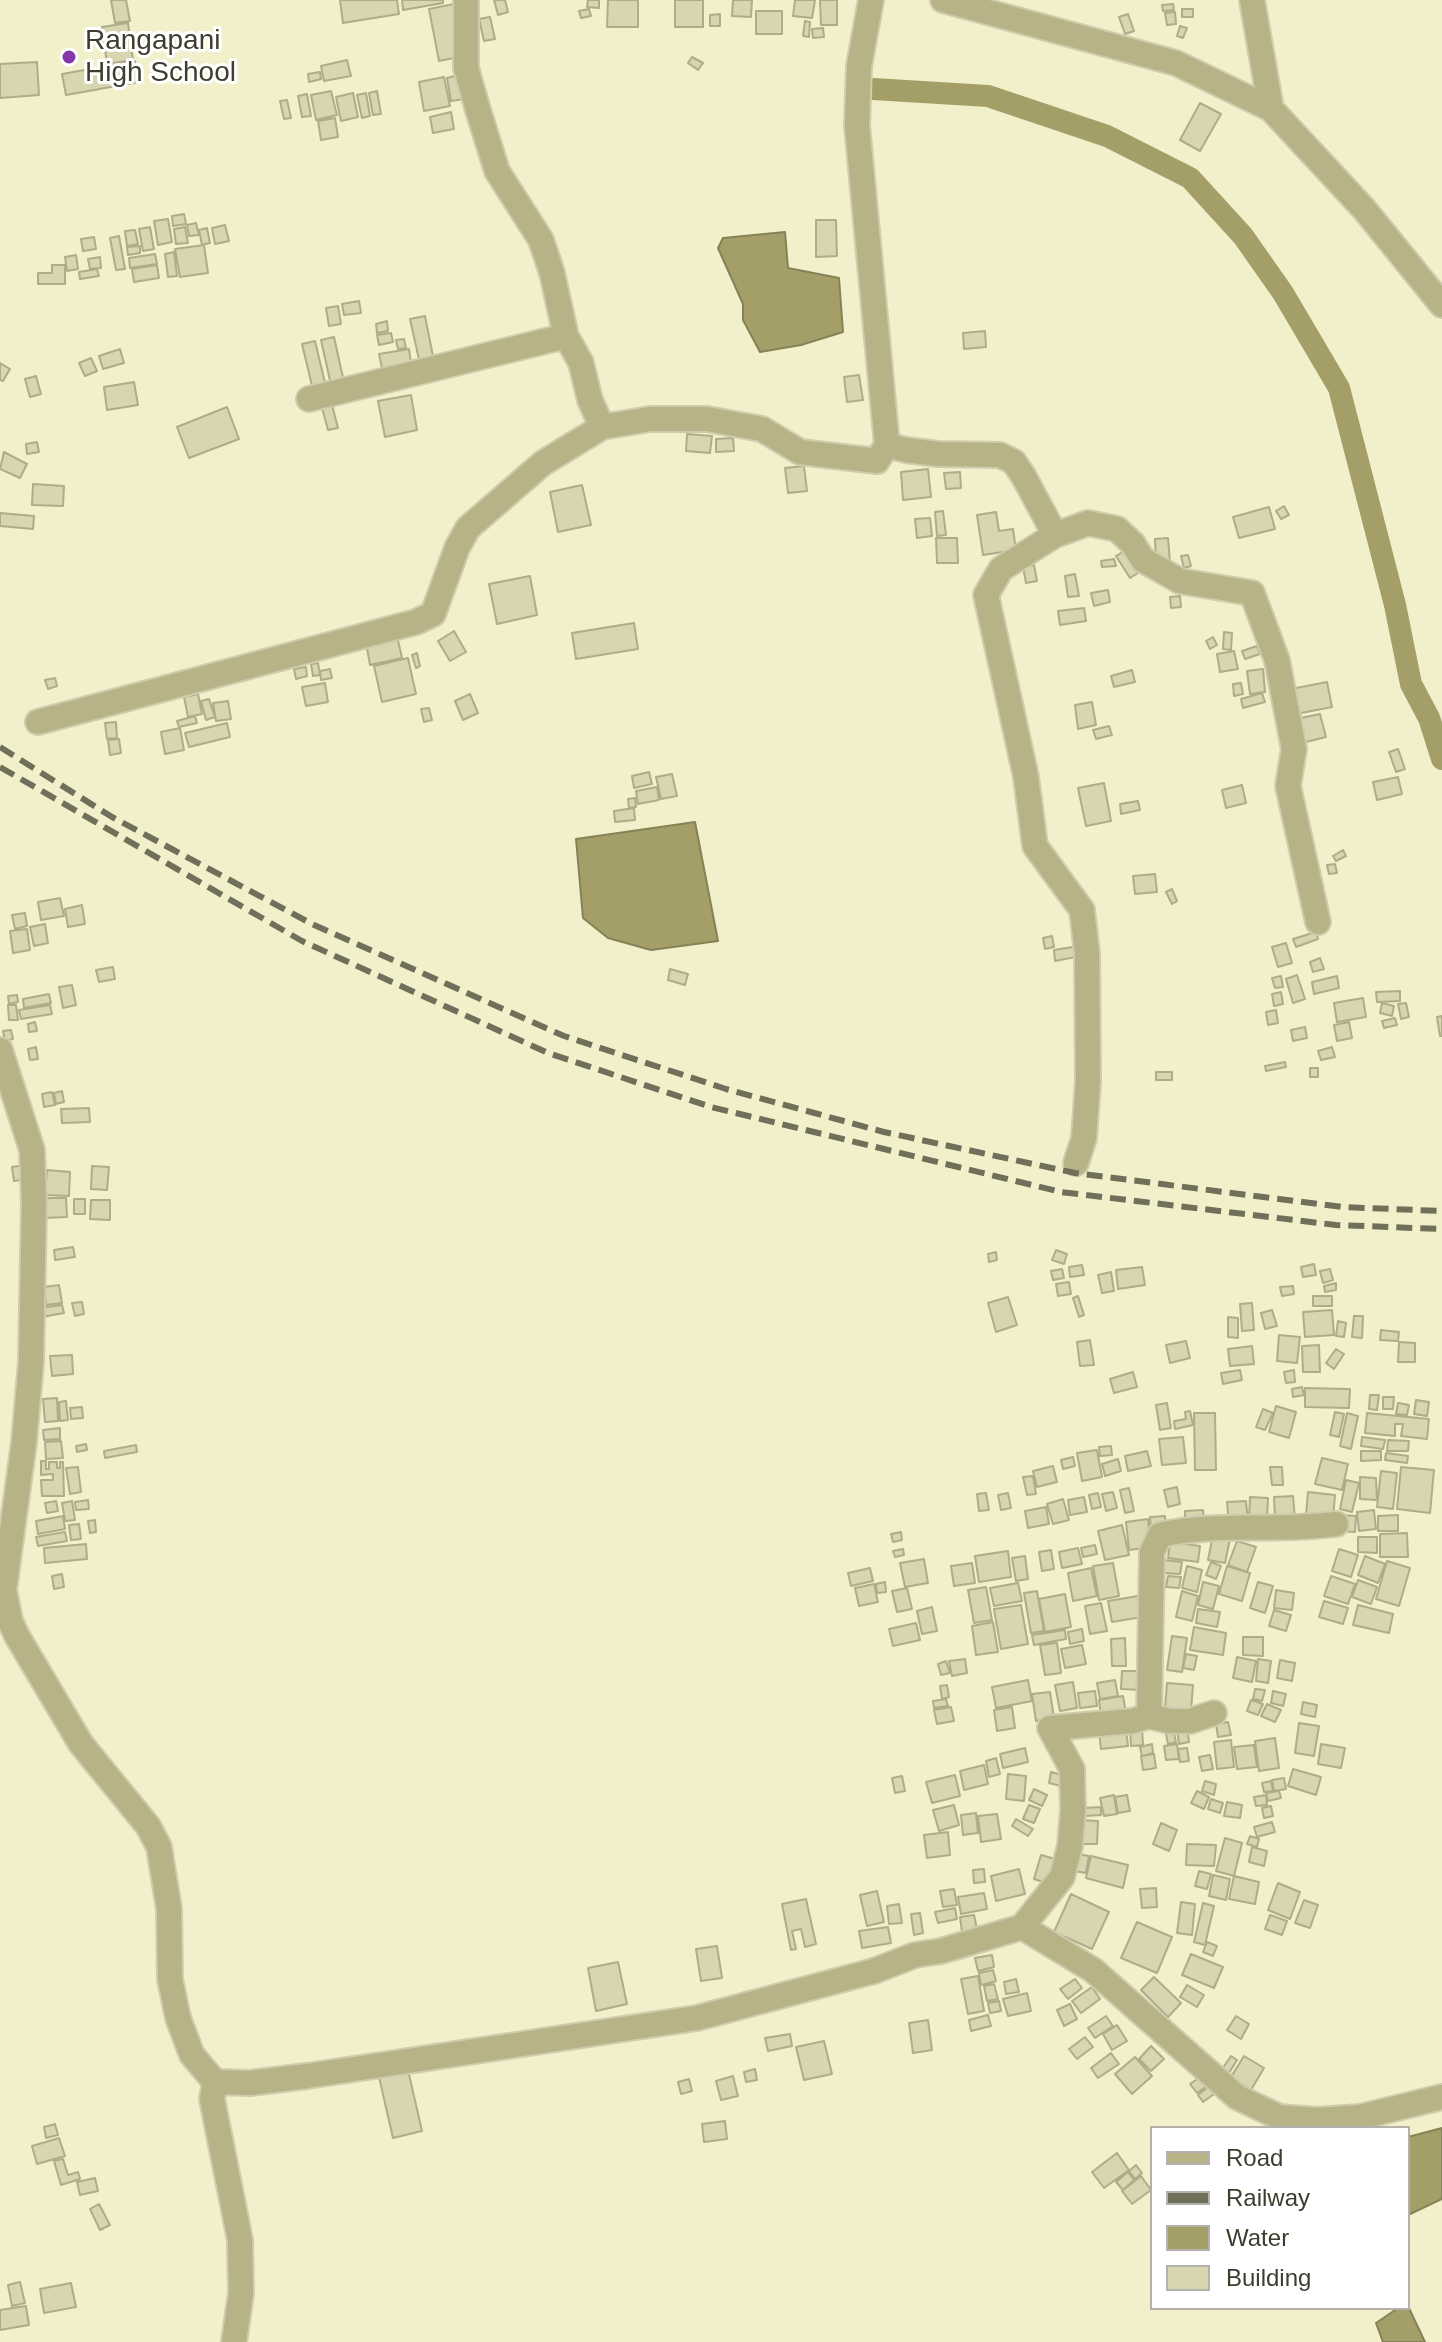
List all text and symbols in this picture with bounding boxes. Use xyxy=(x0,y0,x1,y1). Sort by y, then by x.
place label: Rangapani High School xyxy=(85,24,236,90)
marker: Rangapani High School xyxy=(60,48,78,66)
legend xyxy=(1150,2126,1410,2310)
text: Road xyxy=(1226,2144,1283,2171)
text: Railway xyxy=(1226,2184,1310,2211)
text: Water xyxy=(1226,2224,1289,2251)
text: Building xyxy=(1226,2264,1311,2291)

